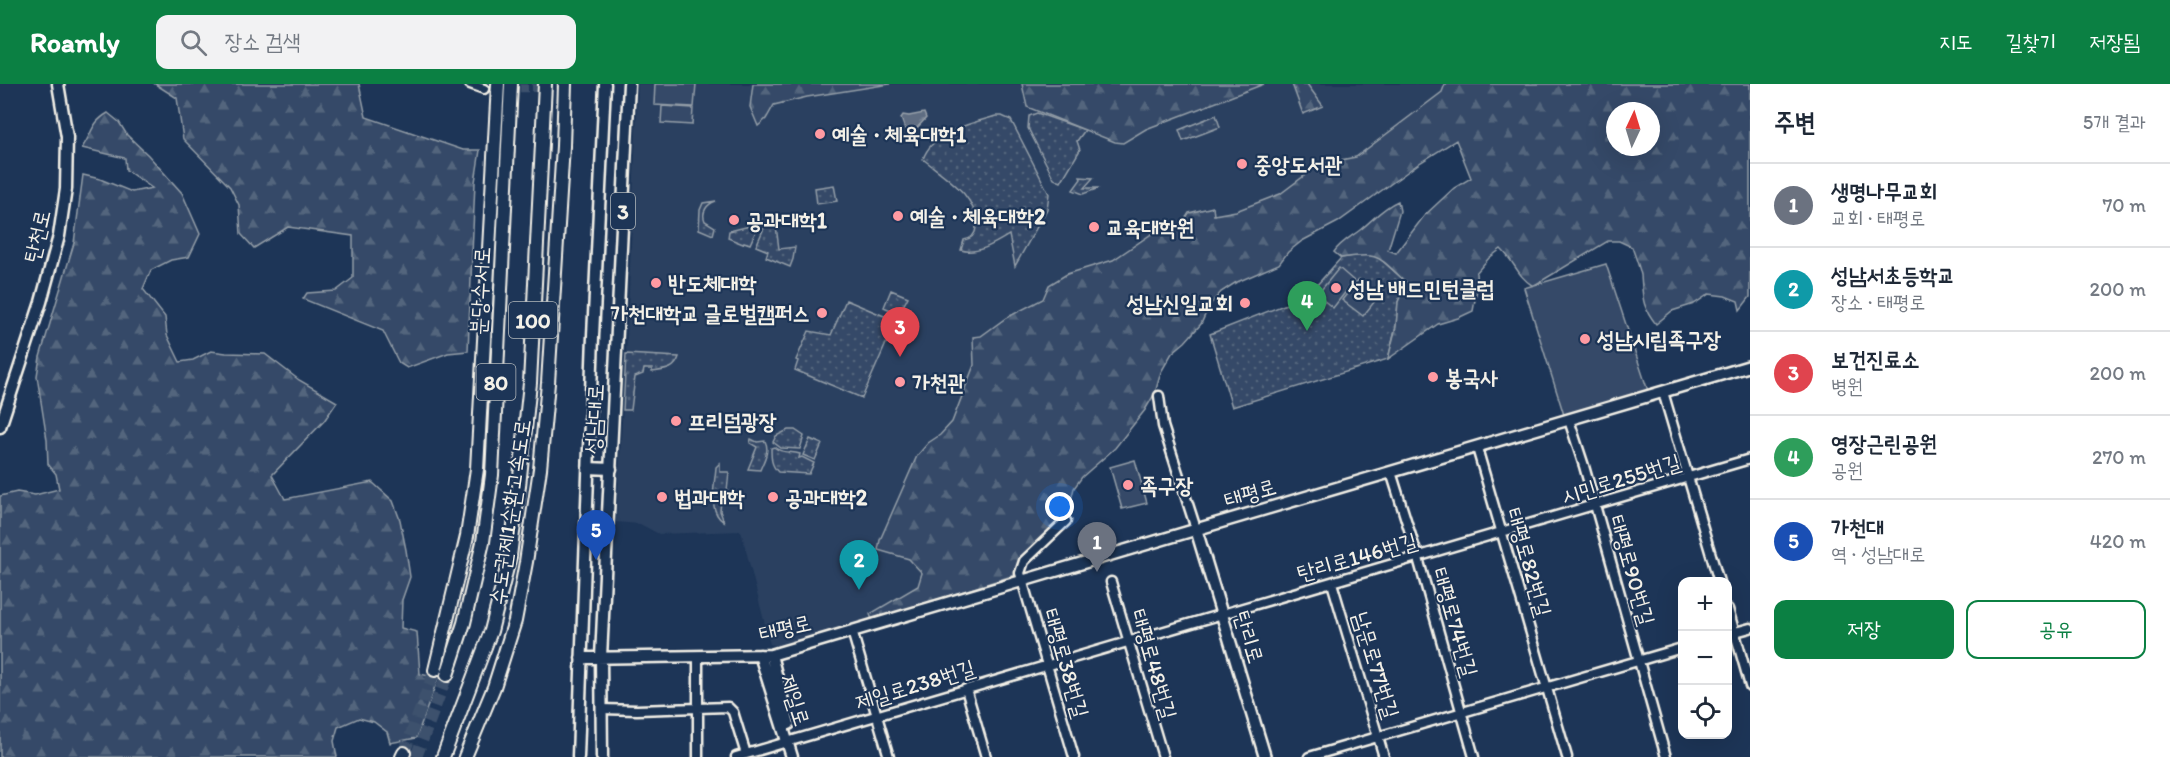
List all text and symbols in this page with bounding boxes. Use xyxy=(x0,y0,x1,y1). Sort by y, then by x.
search box xyxy=(156,15,576,69)
text: Roamly xyxy=(30,25,120,59)
icon: search xyxy=(177,26,210,59)
text: 장소 검색 xyxy=(225,28,300,55)
text: 지도 xyxy=(1939,29,1973,54)
text: 길찾기 xyxy=(2006,29,2056,54)
text: 저장됨 xyxy=(2089,29,2140,54)
north arrow xyxy=(1606,102,1660,156)
text: 주변 xyxy=(1774,106,1816,138)
text: 5개 결과 xyxy=(2083,110,2146,134)
place label: 예술ㆍ체육대학1 xyxy=(832,121,967,148)
marker: 예술ㆍ체육대학1 xyxy=(813,127,827,141)
place label: 중앙도서관 xyxy=(1254,151,1343,178)
marker: 중앙도서관 xyxy=(1235,157,1249,171)
text: 생명나무교회 xyxy=(1831,178,1937,205)
road number: 3 xyxy=(611,193,635,229)
text: 1 xyxy=(1789,193,1798,217)
text: 70 m xyxy=(2102,193,2146,217)
place label: 예술ㆍ체육대학2 xyxy=(910,203,1046,230)
text: 교회 · 태평로 xyxy=(1831,206,1925,230)
street label: 탄천로 xyxy=(18,207,56,265)
place label: 공과대학1 xyxy=(746,207,828,234)
marker: 예술ㆍ체육대학2 xyxy=(891,209,905,223)
marker: 공과대학1 xyxy=(727,213,741,227)
place label: 교육대학원 xyxy=(1106,214,1195,241)
marker: 교육대학원 xyxy=(1087,220,1101,234)
street label: 분당수서로 xyxy=(464,246,496,336)
text: 성남서초등학교 xyxy=(1831,262,1955,289)
place label: 반도체대학 xyxy=(668,270,757,297)
place label: 성남 배드민턴클럽 xyxy=(1347,275,1495,302)
marker: 반도체대학 xyxy=(649,276,663,290)
text: 2 xyxy=(1788,277,1799,301)
text: 200 m xyxy=(2090,277,2146,301)
marker: 성남 배드민턴클럽 xyxy=(1329,281,1343,295)
pin: 4 xyxy=(1288,282,1326,331)
place label: 성남신일교회 xyxy=(1126,290,1233,317)
text: 장소 · 태평로 xyxy=(1831,290,1925,314)
marker: 성남신일교회 xyxy=(1238,296,1252,310)
place label: 가천대학교 글로벌캠퍼스 xyxy=(610,300,810,327)
road number: 100 xyxy=(509,302,557,338)
marker: 가천대학교 글로벌캠퍼스 xyxy=(815,306,829,320)
pin: 3 xyxy=(880,308,920,357)
place label: 성남시립족구장 xyxy=(1596,326,1721,353)
marker: 성남시립족구장 xyxy=(1578,332,1592,346)
text: 보건진료소 xyxy=(1831,346,1920,373)
text: 3 xyxy=(1788,361,1799,385)
text: 200 m xyxy=(2090,361,2146,385)
road number: 80 xyxy=(476,364,516,400)
place label: 봉국사 xyxy=(1445,364,1498,391)
place label: 가천관 xyxy=(912,369,965,396)
marker: 봉국사 xyxy=(1426,370,1440,384)
text: 병원 xyxy=(1831,374,1863,398)
marker: 가천관 xyxy=(893,375,907,389)
street label: 성남대로 xyxy=(579,383,609,455)
place label: 프리덤광장 xyxy=(688,408,777,435)
marker: 프리덤광장 xyxy=(669,414,683,428)
street label: 수도권제1순환고속도로 xyxy=(484,417,536,607)
text: 영장근린공원 xyxy=(1831,430,1937,457)
text: 4 xyxy=(1787,445,1800,469)
text: 270 m xyxy=(2092,445,2146,469)
street label: 시민로255번길 xyxy=(1558,448,1684,510)
text: 공원 xyxy=(1831,458,1863,482)
place label: 족구장 xyxy=(1140,472,1193,499)
street label: 태평로 xyxy=(1221,473,1279,513)
marker: 족구장 xyxy=(1121,478,1135,492)
place label: 법과대학 xyxy=(674,484,745,511)
place label: 공과대학2 xyxy=(785,484,868,511)
marker: 법과대학 xyxy=(655,490,669,504)
marker: 공과대학2 xyxy=(766,490,780,504)
your location xyxy=(1045,492,1074,521)
street label: 태평로82번길 xyxy=(1501,504,1558,620)
pin: 5 xyxy=(576,510,616,560)
street label: 태평로90번길 xyxy=(1603,512,1661,629)
text: 가천대 xyxy=(1831,514,1884,541)
pin: 1 xyxy=(1078,522,1116,572)
street label: 탄리로146번길 xyxy=(1294,527,1420,587)
text: 5 xyxy=(1788,529,1799,553)
text: 420 m xyxy=(2090,529,2146,553)
pin: 2 xyxy=(840,540,878,590)
text: 역 · 성남대로 xyxy=(1831,542,1925,566)
street label: 태평로74번길 xyxy=(1426,564,1484,680)
map controls xyxy=(1678,577,1732,739)
button: + xyxy=(1678,577,1732,631)
button: 저장 xyxy=(1774,600,1954,659)
button: 공유 xyxy=(1966,600,2146,659)
street label: 태평로38번길 xyxy=(1038,605,1095,721)
street label: 태평로48번길 xyxy=(1125,606,1183,723)
street label: 탄리로 xyxy=(1228,608,1270,666)
street label: 남문로77번길 xyxy=(1347,608,1405,722)
street label: 태평로 xyxy=(756,609,814,647)
button: − xyxy=(1678,631,1732,685)
street label: 제일로238번길 xyxy=(852,654,979,716)
street label: 제일로 xyxy=(774,671,816,729)
button: locate xyxy=(1678,685,1732,739)

